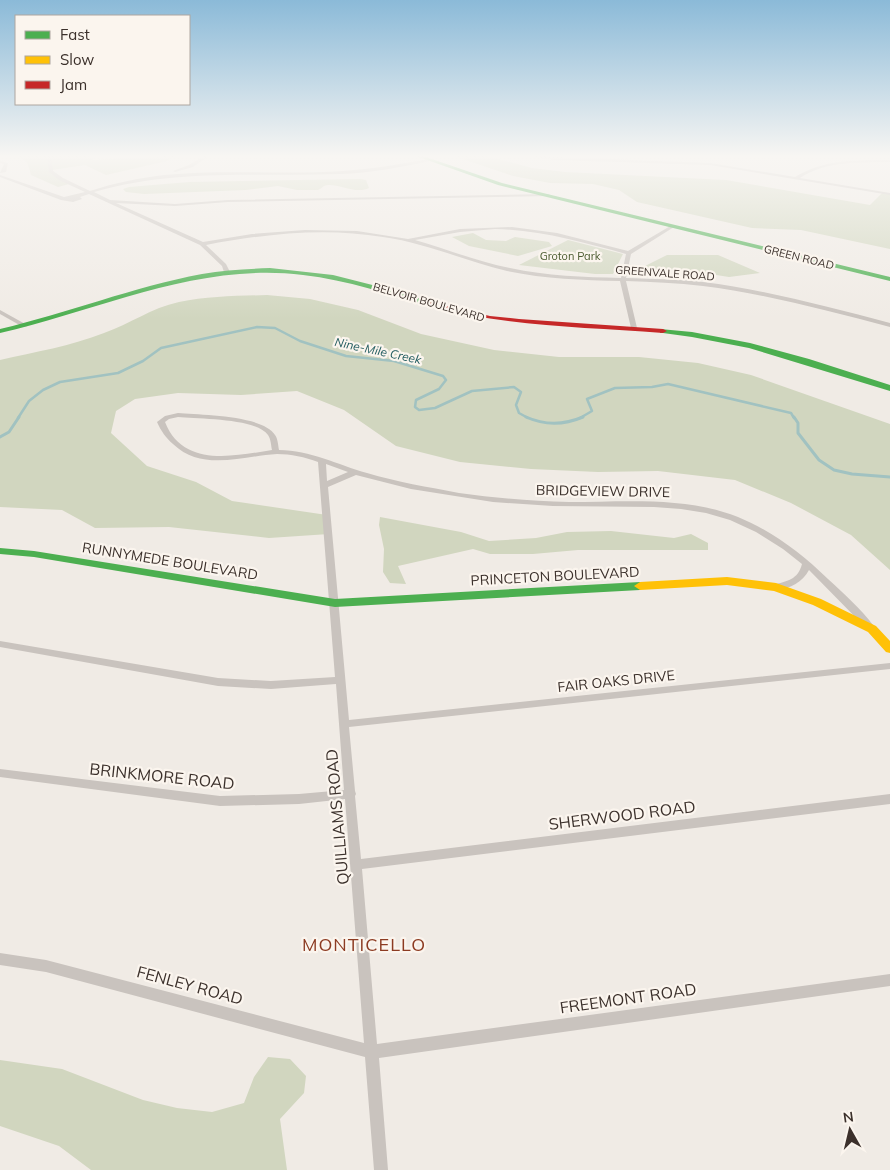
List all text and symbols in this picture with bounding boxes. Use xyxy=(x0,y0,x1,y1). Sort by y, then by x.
legend xyxy=(15,15,190,105)
text: Fast xyxy=(60,25,90,44)
text: Slow xyxy=(60,50,94,69)
text: Jam xyxy=(60,75,87,94)
street label: GREEN ROAD xyxy=(762,242,836,272)
park label: Groton Park xyxy=(540,249,601,263)
street label: GREENVALE ROAD xyxy=(615,263,715,283)
street label: BELVOIR BOULEVARD xyxy=(372,279,486,325)
water label: Nine-Mile Creek xyxy=(333,334,424,367)
street label: BRIDGEVIEW DRIVE xyxy=(536,481,670,501)
street label: RUNNYMEDE BOULEVARD xyxy=(81,538,259,584)
street label: PRINCETON BOULEVARD xyxy=(470,563,640,589)
street label: FAIR OAKS DRIVE xyxy=(556,666,676,696)
street label: QUILLIAMS ROAD xyxy=(321,748,353,886)
street label: BRINKMORE ROAD xyxy=(88,758,236,794)
street label: SHERWOOD ROAD xyxy=(547,796,697,834)
district label: MONTICELLO xyxy=(302,933,426,956)
street label: FENLEY ROAD xyxy=(135,961,245,1009)
street label: FREEMONT ROAD xyxy=(558,979,698,1017)
north arrow xyxy=(825,1105,875,1155)
text: N xyxy=(842,1107,855,1127)

